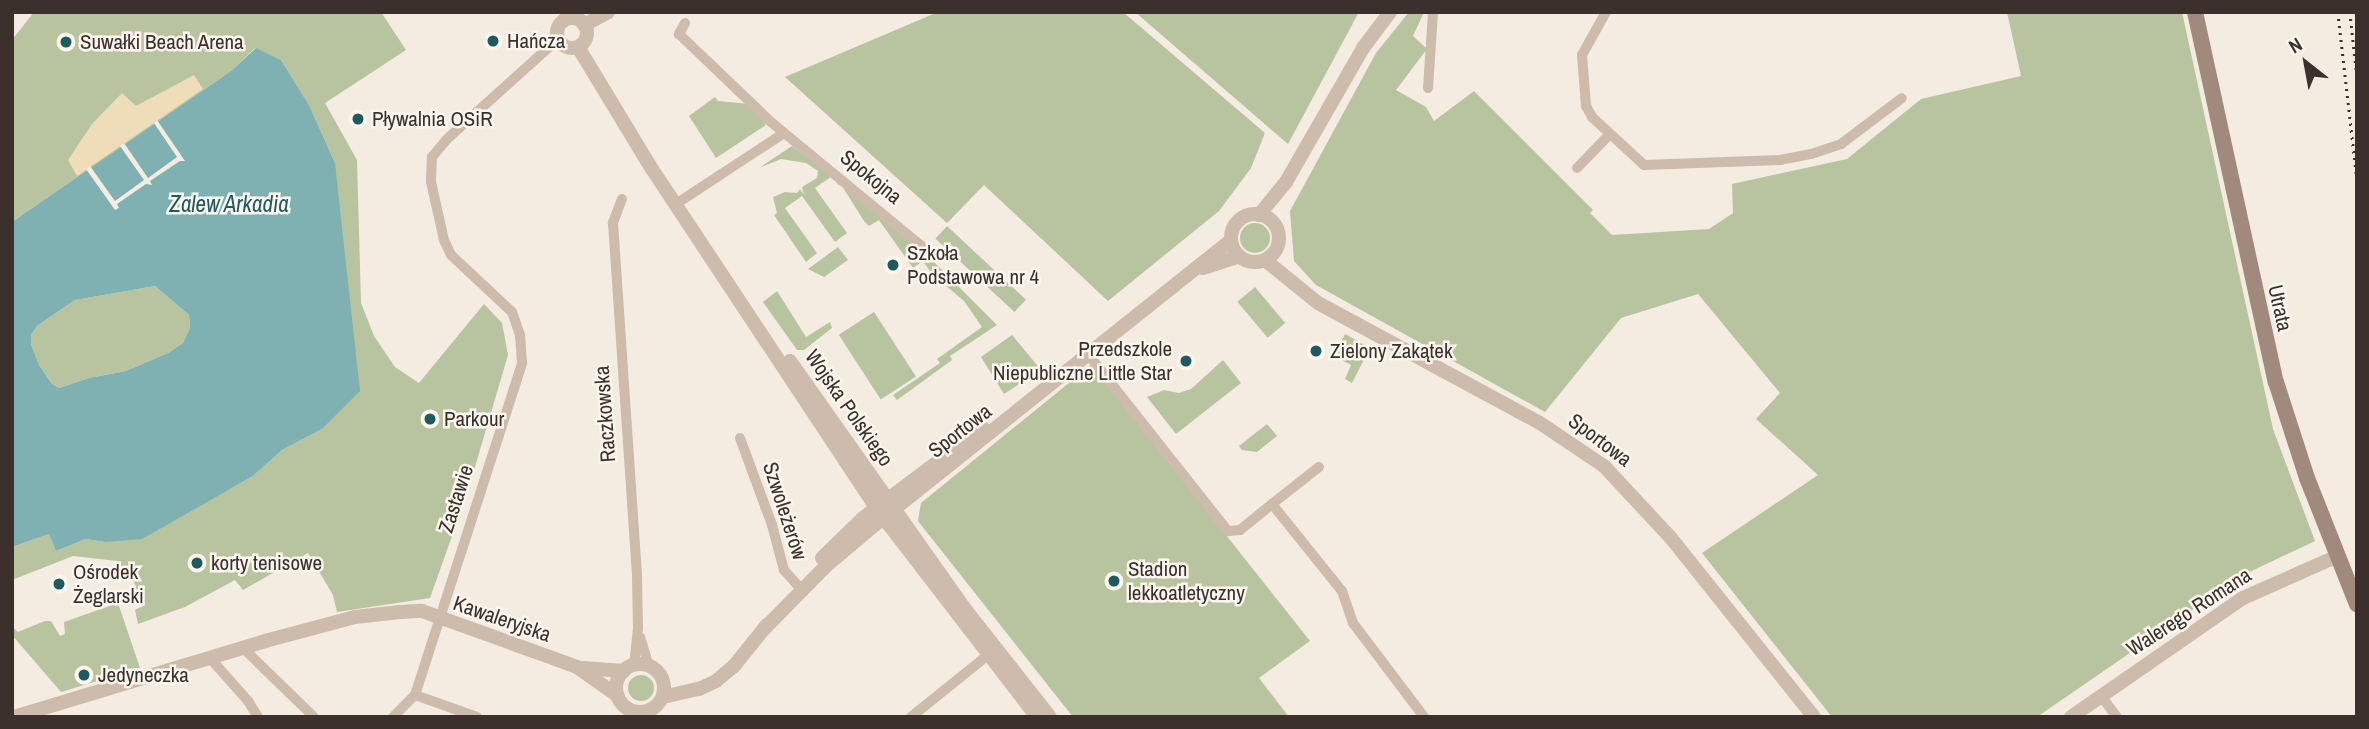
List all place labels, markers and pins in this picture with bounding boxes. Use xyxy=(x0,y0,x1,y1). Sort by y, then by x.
place label: Hańcza xyxy=(507,28,565,54)
place label: Suwałki Beach Arena xyxy=(80,29,245,55)
marker: Hańcza xyxy=(485,33,501,49)
marker: Suwałki Beach Arena xyxy=(58,34,74,50)
place label: Pływalnia OSiR xyxy=(372,106,493,132)
marker: Pływalnia OSiR xyxy=(350,111,366,127)
place label: Szkoła Podstawowa nr 4 xyxy=(907,240,1039,290)
marker: Szkoła Podstawowa nr 4 xyxy=(885,257,901,273)
place label: Przedszkole Niepubliczne Little Star xyxy=(993,336,1172,386)
place label: Zielony Zakątek xyxy=(1330,338,1453,364)
marker: Zielony Zakątek xyxy=(1308,343,1324,359)
marker: Przedszkole Niepubliczne Little Star xyxy=(1178,353,1194,369)
place label: Parkour xyxy=(444,406,504,432)
marker: Parkour xyxy=(422,411,438,427)
place label: korty tenisowe xyxy=(211,550,322,576)
marker: korty tenisowe xyxy=(189,555,205,571)
place label: Stadion lekkoatletyczny xyxy=(1128,556,1245,606)
place label: Ośrodek Żeglarski xyxy=(73,559,144,609)
marker: Stadion lekkoatletyczny xyxy=(1106,573,1122,589)
marker: Ośrodek Żeglarski xyxy=(51,576,67,592)
place label: Jedyneczka xyxy=(98,662,189,688)
marker: Jedyneczka xyxy=(76,667,92,683)

